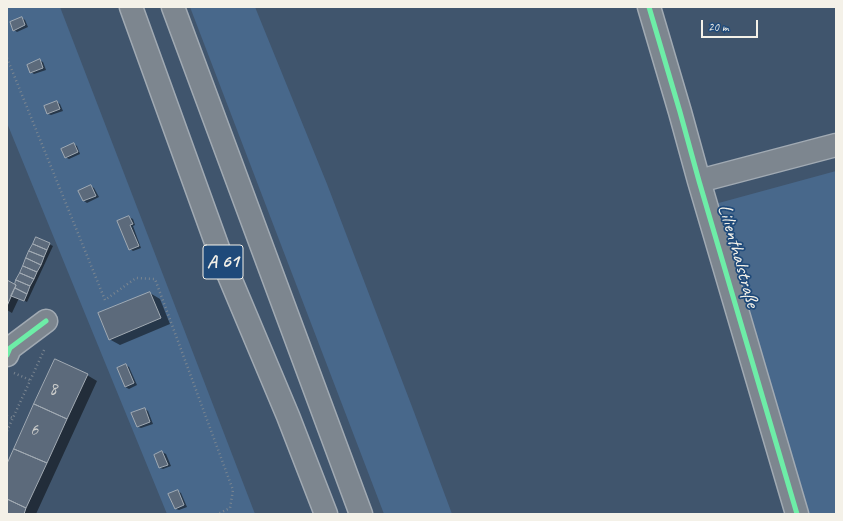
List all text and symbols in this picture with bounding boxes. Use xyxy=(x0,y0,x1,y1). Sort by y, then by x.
scale bar xyxy=(703,12,760,38)
text: 20 m xyxy=(708,19,728,35)
street label: Lilienthalstraße xyxy=(712,202,764,310)
road number: A 61 xyxy=(203,245,243,279)
house number: 8 xyxy=(49,378,57,400)
house number: 6 xyxy=(30,419,38,441)

